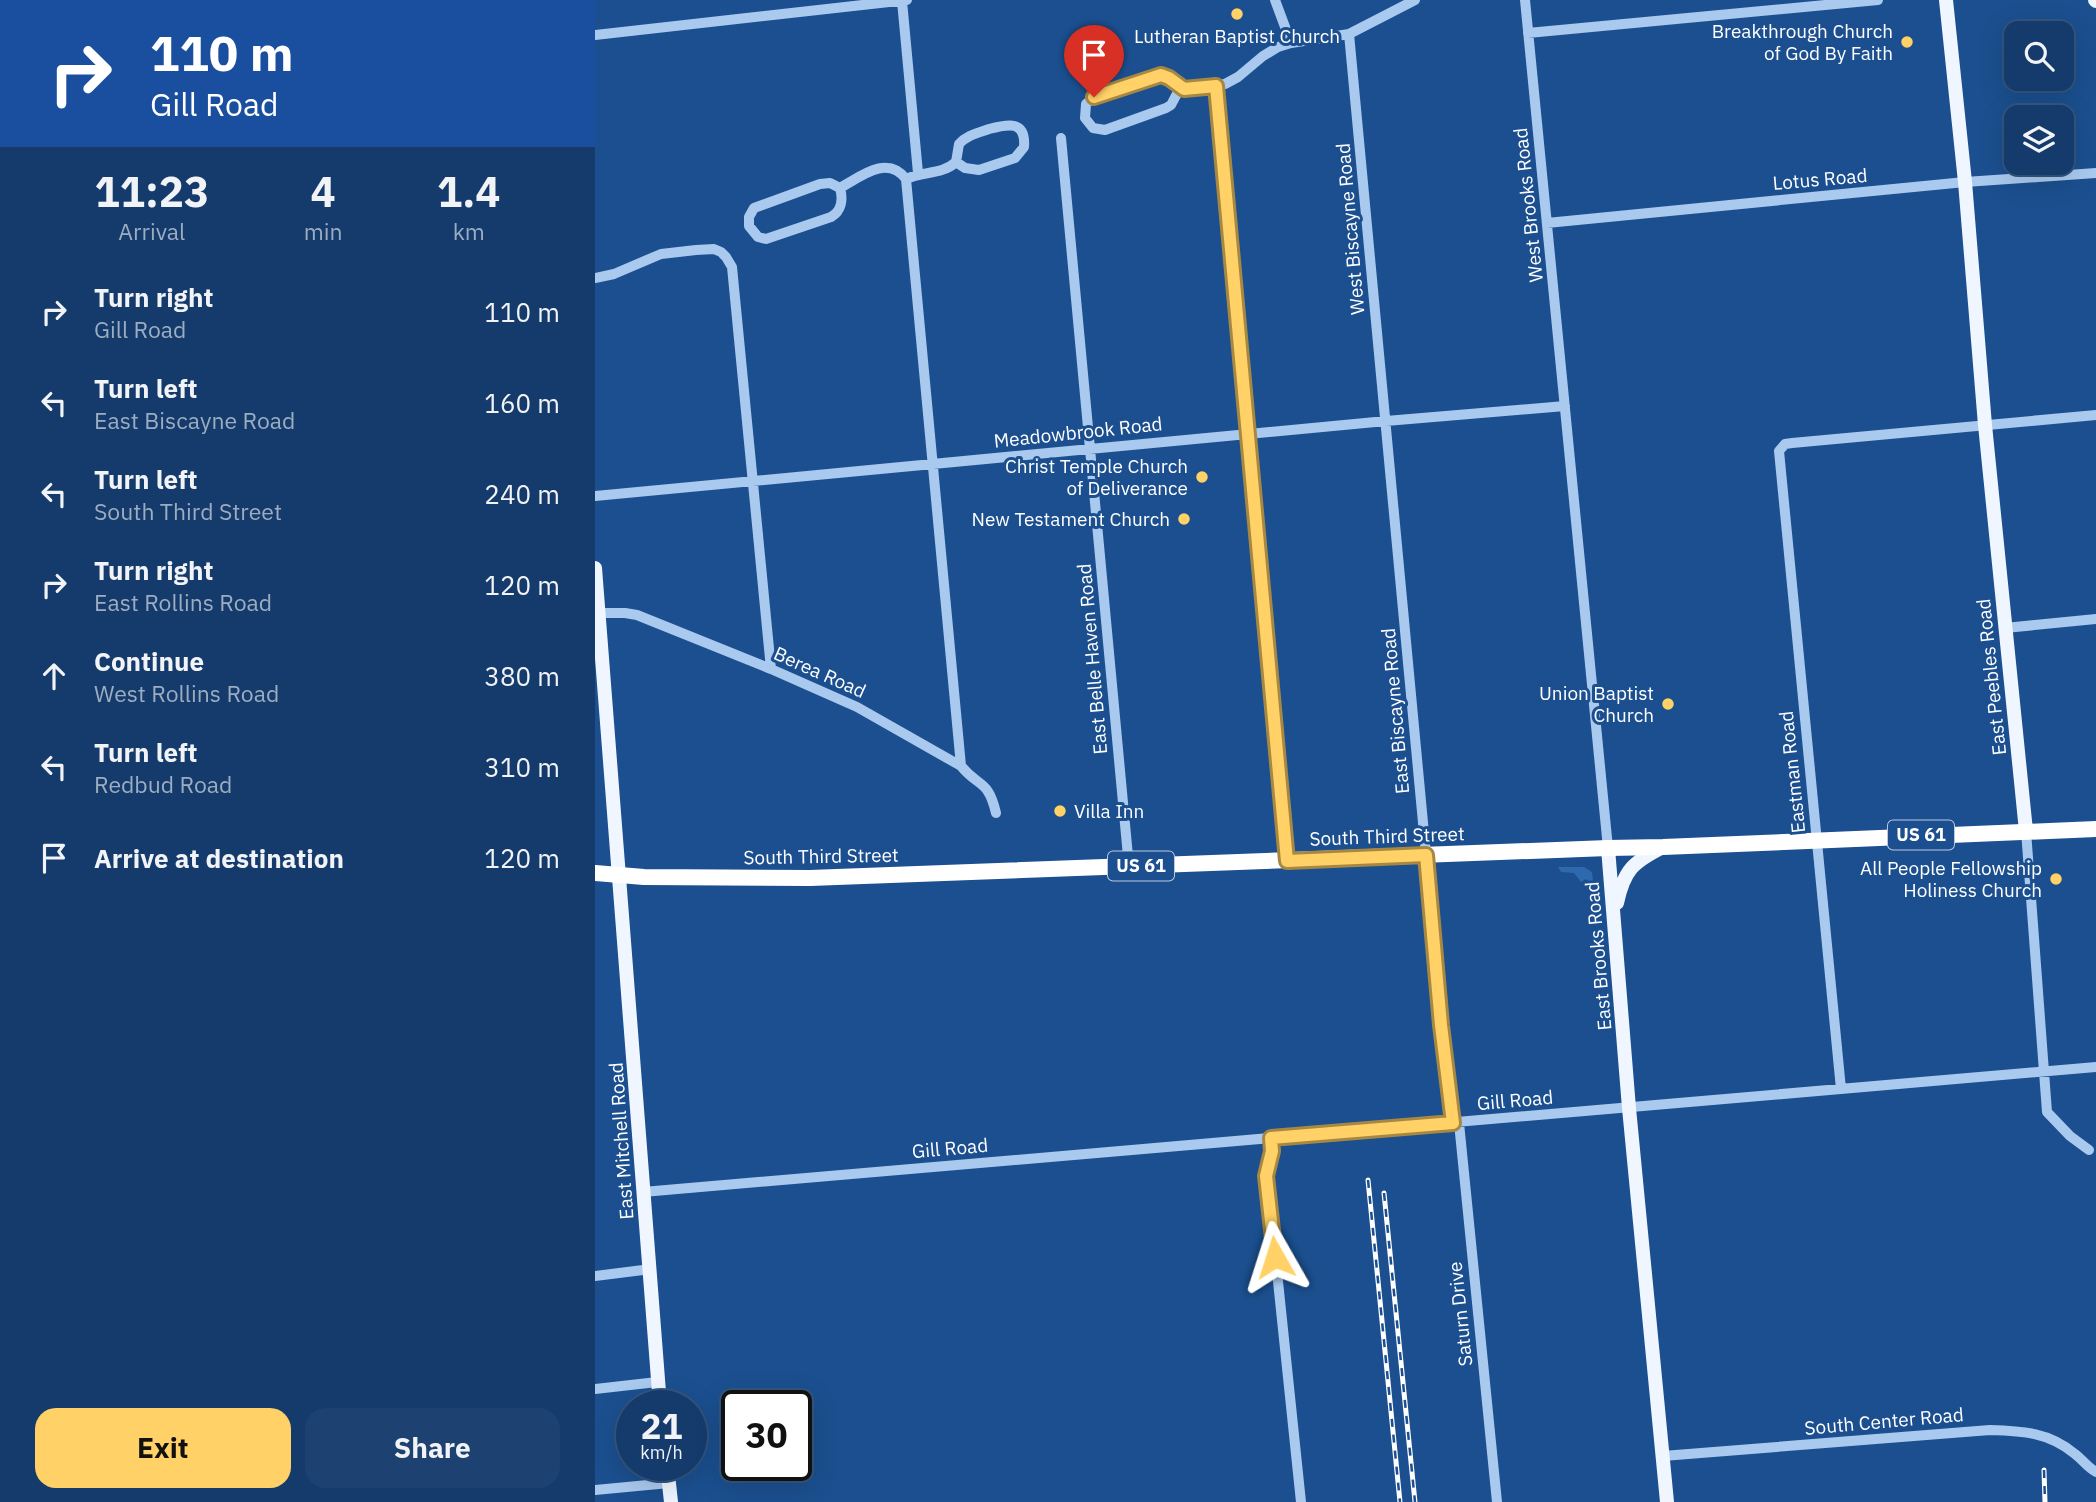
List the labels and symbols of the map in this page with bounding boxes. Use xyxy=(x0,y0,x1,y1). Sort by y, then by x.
marker: Lutheran Baptist Church xyxy=(1229,6,1245,22)
place label: Breakthrough Church of God By Faith xyxy=(1712,19,1893,65)
place label: Lutheran Baptist Church xyxy=(1134,24,1340,48)
pin xyxy=(1064,25,1124,97)
marker: Breakthrough Church of God By Faith xyxy=(1899,34,1915,50)
street label: West Brooks Road xyxy=(1508,127,1548,283)
street label: West Biscayne Road xyxy=(1331,142,1369,316)
street label: Lotus Road xyxy=(1772,163,1868,195)
street label: Meadowbrook Road xyxy=(992,411,1164,453)
place label: Christ Temple Church of Deliverance xyxy=(1005,454,1188,500)
marker: Christ Temple Church of Deliverance xyxy=(1194,469,1210,485)
place label: New Testament Church xyxy=(972,507,1170,531)
marker: New Testament Church xyxy=(1176,511,1192,527)
street label: East Belle Haven Road xyxy=(1072,563,1112,755)
street label: East Peebles Road xyxy=(1971,597,2011,757)
street label: East Biscayne Road xyxy=(1376,627,1414,795)
street label: Berea Road xyxy=(770,641,870,703)
place label: Union Baptist Church xyxy=(1539,681,1654,727)
marker: Union Baptist Church xyxy=(1660,696,1676,712)
street label: Eastman Road xyxy=(1774,710,1810,834)
place label: Villa Inn xyxy=(1074,799,1144,823)
marker: Villa Inn xyxy=(1052,803,1068,819)
road number: US 61 xyxy=(1888,820,1954,850)
street label: South Third Street xyxy=(1309,821,1465,851)
street label: South Third Street xyxy=(743,843,899,869)
road number: US 61 xyxy=(1108,852,1174,880)
place label: All People Fellowship Holiness Church xyxy=(1860,856,2042,902)
marker: All People Fellowship Holiness Church xyxy=(2048,871,2064,887)
street label: East Brooks Road xyxy=(1580,881,1616,1031)
street label: East Mitchell Road xyxy=(604,1062,638,1220)
street label: Gill Road xyxy=(1476,1085,1554,1115)
street label: Gill Road xyxy=(911,1133,989,1163)
position arrow xyxy=(1238,1220,1312,1294)
street label: Saturn Drive xyxy=(1443,1261,1477,1367)
speed limit sign: 30 xyxy=(721,1390,812,1481)
street label: South Center Road xyxy=(1803,1402,1965,1440)

